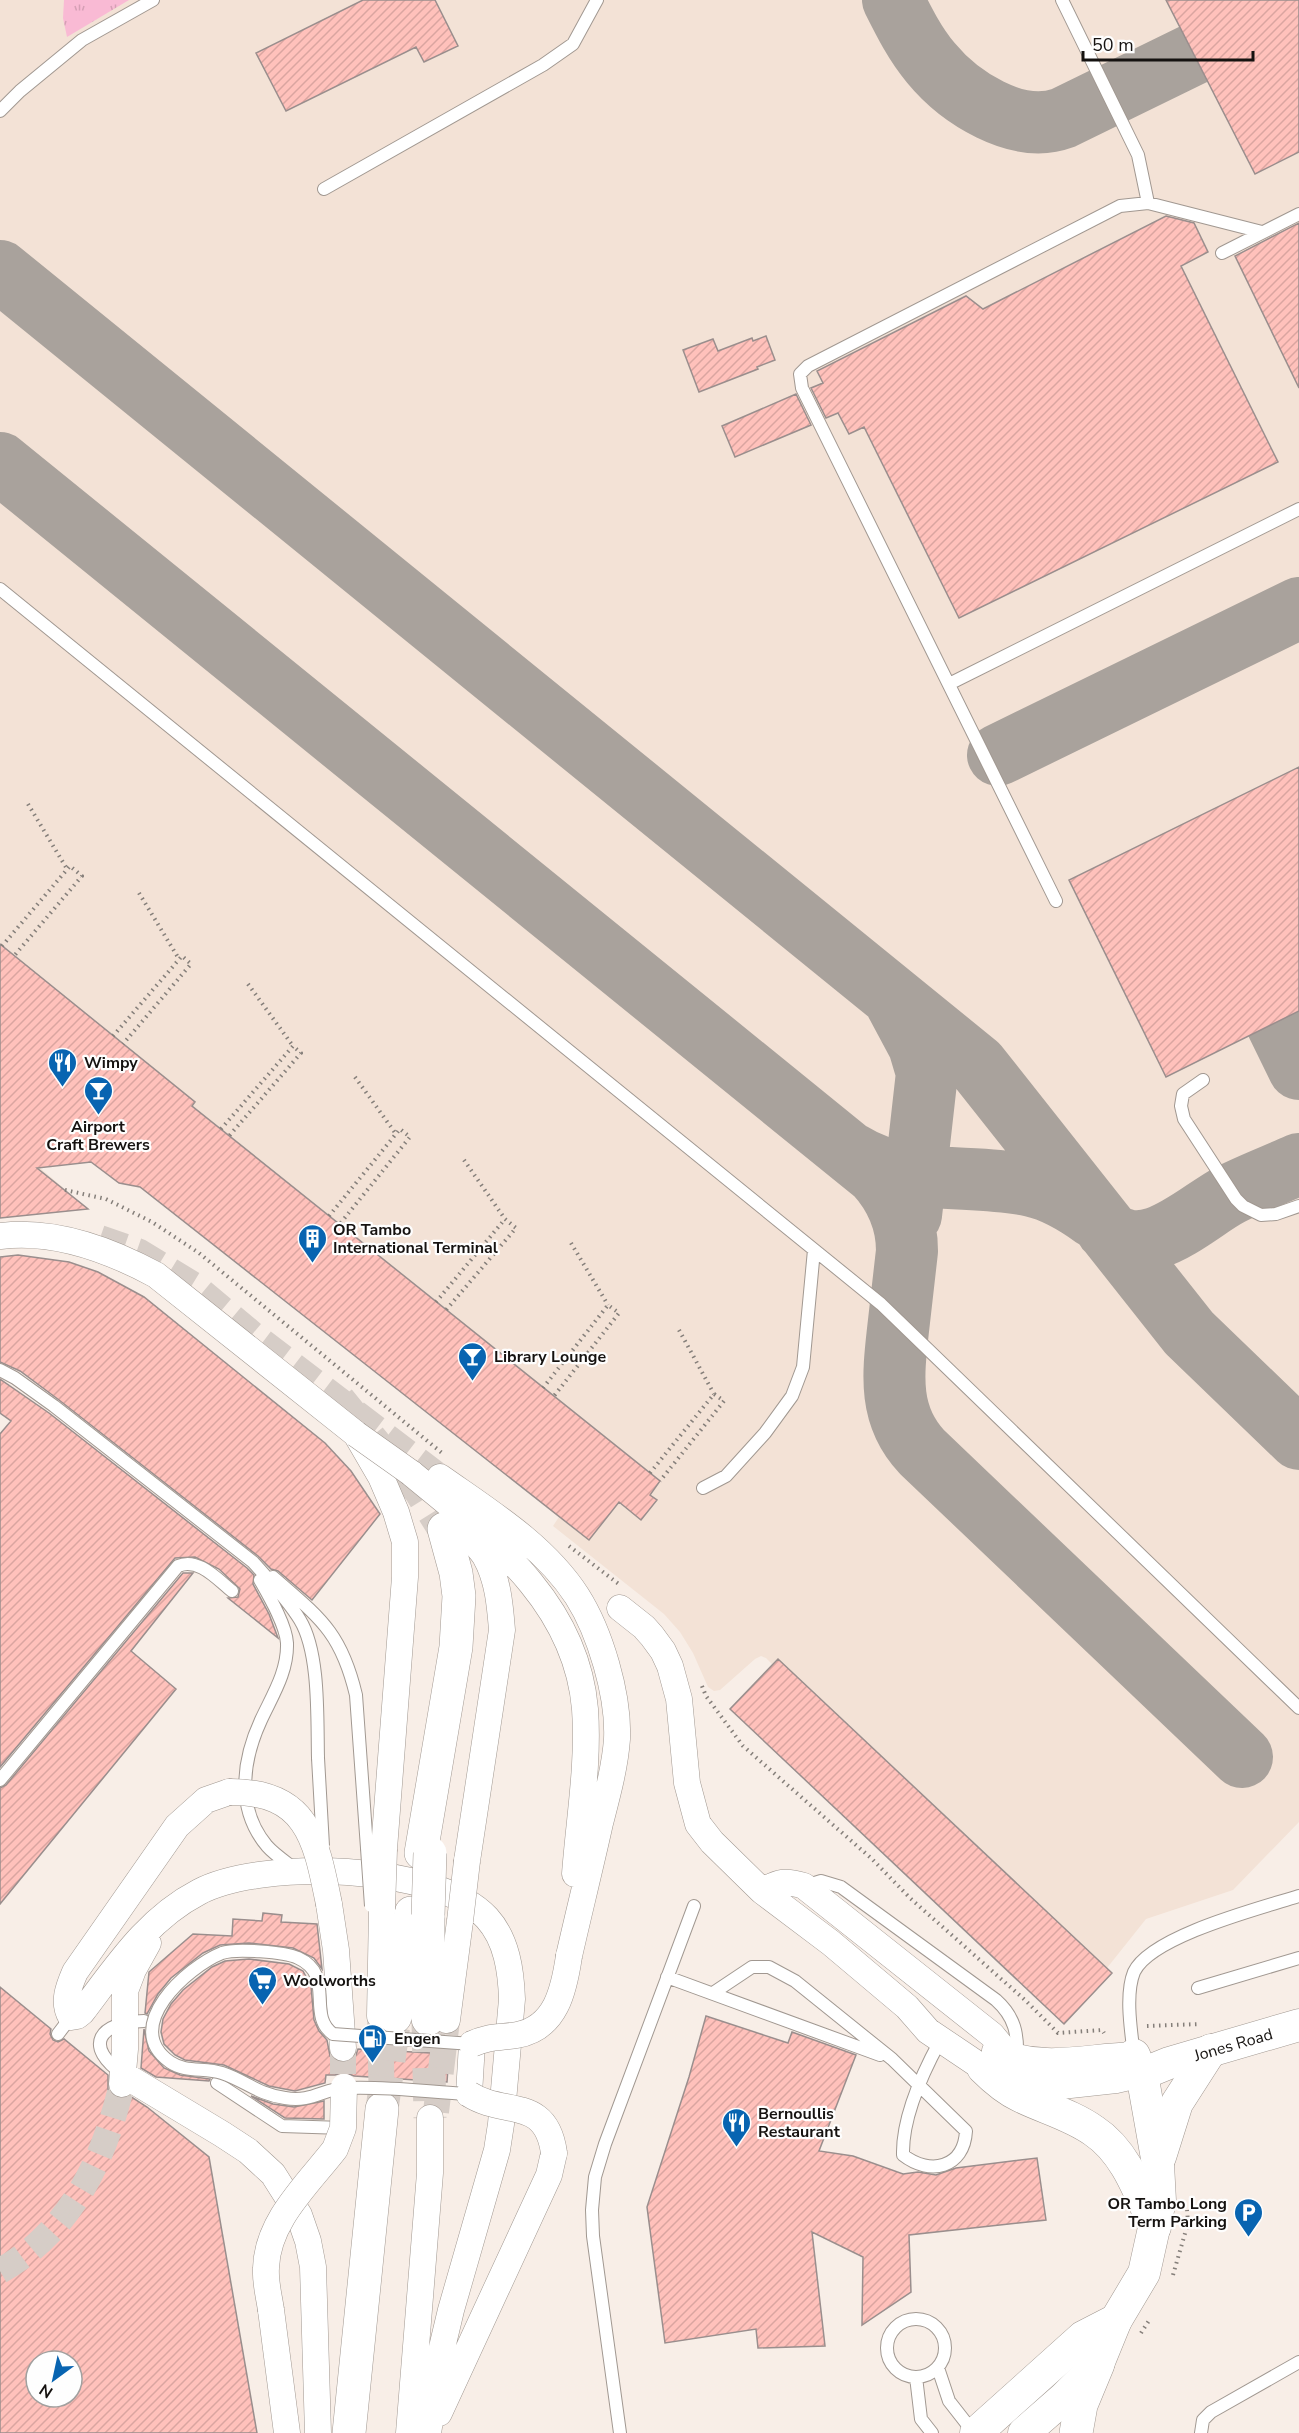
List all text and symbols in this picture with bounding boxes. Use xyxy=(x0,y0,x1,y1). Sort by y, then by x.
scale bar xyxy=(1083,24,1252,62)
text: 50 m xyxy=(1092,33,1134,57)
restaurant icon: Wimpy xyxy=(47,1046,79,1088)
place label: Wimpy xyxy=(84,1052,138,1074)
bar icon: Airport Craft Brewers xyxy=(82,1074,114,1116)
place label: Airport Craft Brewers xyxy=(46,1116,150,1156)
place label: OR Tambo International Terminal xyxy=(333,1219,498,1259)
building icon: OR Tambo International Terminal xyxy=(296,1222,328,1264)
bar icon: Library Lounge xyxy=(457,1340,489,1382)
place label: Library Lounge xyxy=(494,1346,607,1368)
supermarket icon: Woolworths xyxy=(246,1964,278,2006)
place label: Woolworths xyxy=(283,1970,376,1992)
fuel station icon: Engen xyxy=(357,2022,389,2064)
street label: Jones Road xyxy=(1191,2023,1275,2067)
place label: Engen xyxy=(394,2028,441,2050)
place label: Bernoullis Restaurant xyxy=(758,2103,841,2143)
restaurant icon: Bernoullis Restaurant xyxy=(721,2106,753,2148)
place label: OR Tambo Long Term Parking xyxy=(1107,2193,1227,2233)
parking icon: OR Tambo Long Term Parking xyxy=(1232,2196,1264,2238)
north arrow xyxy=(24,2349,84,2409)
text: N xyxy=(35,2378,57,2403)

